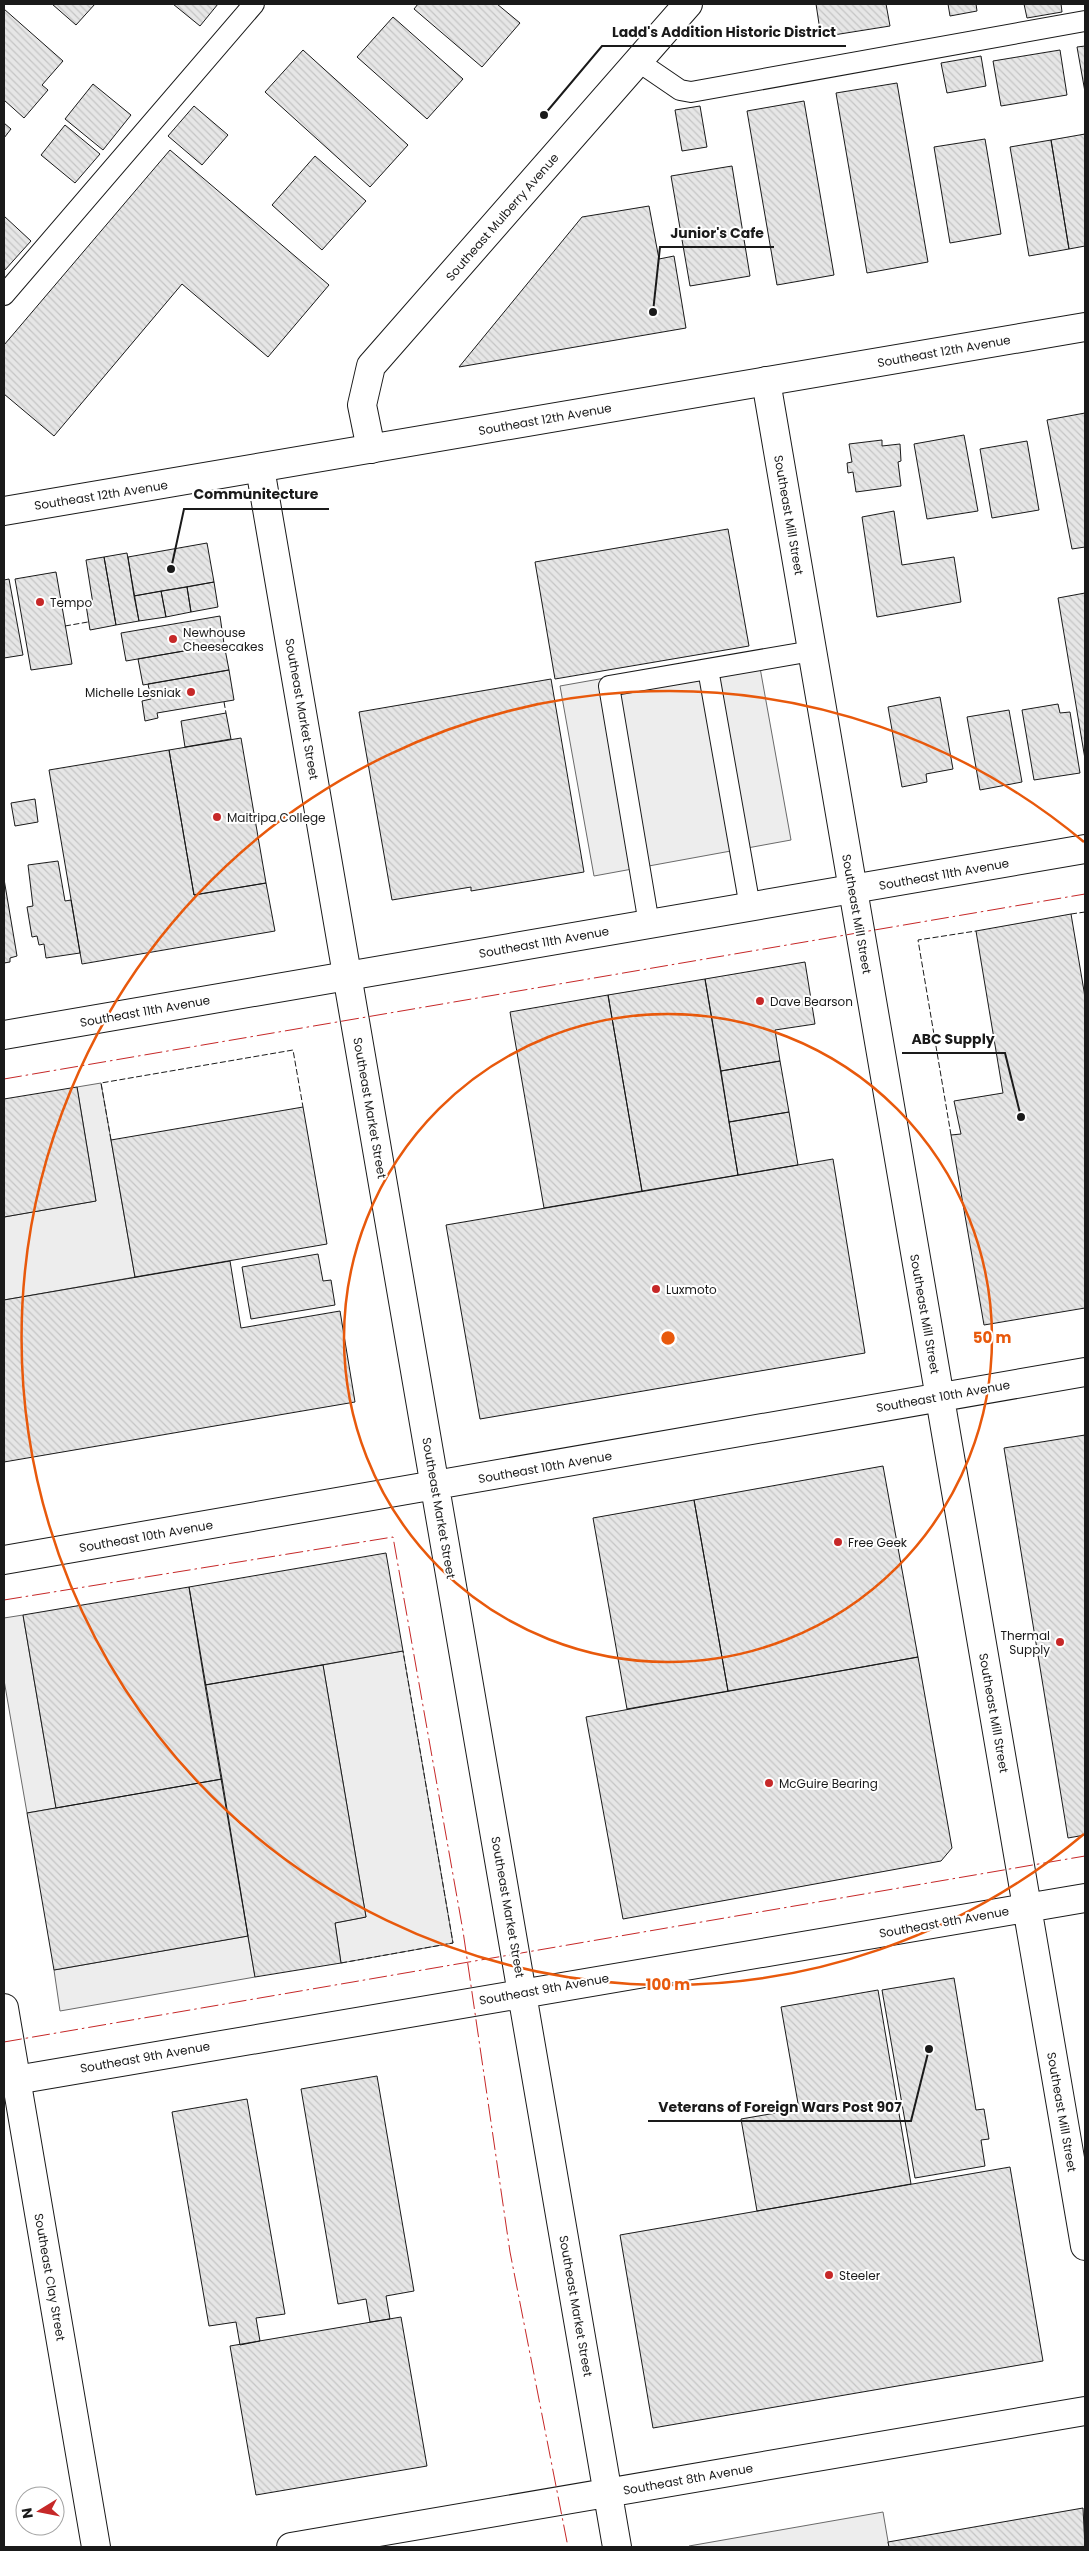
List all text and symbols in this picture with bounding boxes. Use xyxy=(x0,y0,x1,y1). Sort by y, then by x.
callout: Ladd's Addition Historic District xyxy=(602,17,846,46)
text: Ladd's Addition Historic District xyxy=(612,22,836,42)
street label: Southeast Mulberry Avenue xyxy=(442,149,562,285)
callout: Junior's Cafe xyxy=(660,218,774,247)
text: Junior's Cafe xyxy=(670,223,764,243)
street label: Southeast 12th Avenue xyxy=(876,331,1012,371)
street label: Southeast 12th Avenue xyxy=(477,399,613,439)
street label: Southeast Mill Street xyxy=(770,454,808,576)
street label: Southeast 12th Avenue xyxy=(33,476,169,514)
callout: Communitecture xyxy=(184,480,329,509)
text: Communitecture xyxy=(194,484,319,504)
place label: Tempo xyxy=(50,594,92,611)
marker: Tempo xyxy=(34,596,46,608)
place label: Newhouse Cheesecakes xyxy=(183,624,264,655)
marker: Newhouse Cheesecakes xyxy=(167,633,179,645)
street label: Southeast Market Street xyxy=(281,637,323,781)
place label: Michelle Lesniak xyxy=(85,684,182,701)
marker: Michelle Lesniak xyxy=(185,686,197,698)
place label: Maitripa College xyxy=(227,809,325,826)
marker: Maitripa College xyxy=(211,811,223,823)
street label: Southeast Mill Street xyxy=(838,853,876,975)
street label: Southeast 11th Avenue xyxy=(878,854,1010,894)
street label: Southeast 11th Avenue xyxy=(478,922,610,962)
street label: Southeast 11th Avenue xyxy=(79,991,211,1031)
place label: Dave Bearson xyxy=(770,993,853,1010)
marker: Dave Bearson xyxy=(754,995,766,1007)
callout: ABC Supply xyxy=(902,1024,1005,1053)
text: ABC Supply xyxy=(911,1029,995,1049)
street label: Southeast Market Street xyxy=(349,1036,391,1180)
street label: Southeast Mill Street xyxy=(906,1253,944,1375)
place label: Luxmoto xyxy=(666,1281,717,1298)
marker: Luxmoto xyxy=(650,1283,662,1295)
text: 50 m xyxy=(973,1327,1011,1348)
centre of rings xyxy=(659,1329,677,1347)
street label: Southeast 10th Avenue xyxy=(875,1376,1011,1416)
street label: Southeast Market Street xyxy=(418,1436,460,1580)
street label: Southeast 10th Avenue xyxy=(477,1447,613,1487)
street label: Southeast 10th Avenue xyxy=(78,1516,214,1556)
place label: Free Geek xyxy=(848,1534,908,1551)
marker: Free Geek xyxy=(832,1536,844,1548)
place label: Thermal Supply xyxy=(1000,1627,1050,1658)
marker: Thermal Supply xyxy=(1054,1636,1066,1648)
street label: Southeast Mill Street xyxy=(975,1652,1013,1774)
place label: McGuire Bearing xyxy=(779,1775,878,1792)
marker: McGuire Bearing xyxy=(763,1777,775,1789)
street label: Southeast Market Street xyxy=(487,1835,529,1979)
street label: Southeast 9th Avenue xyxy=(878,1902,1010,1942)
street label: Southeast 9th Avenue xyxy=(478,1969,610,2009)
text: 100 m xyxy=(646,1974,690,1995)
street label: Southeast 9th Avenue xyxy=(79,2037,211,2077)
street label: Southeast Mill Street xyxy=(1043,2051,1081,2173)
callout: Veterans of Foreign Wars Post 907 xyxy=(648,2092,911,2121)
text: Veterans of Foreign Wars Post 907 xyxy=(658,2097,902,2117)
street label: Southeast Clay Street xyxy=(30,2212,70,2342)
street label: Southeast Market Street xyxy=(555,2234,597,2378)
place label: Steeler xyxy=(839,2267,881,2284)
marker: Steeler xyxy=(823,2269,835,2281)
street label: Southeast 8th Avenue xyxy=(622,2459,754,2499)
north arrow xyxy=(15,2486,65,2536)
text: N xyxy=(16,2506,38,2520)

